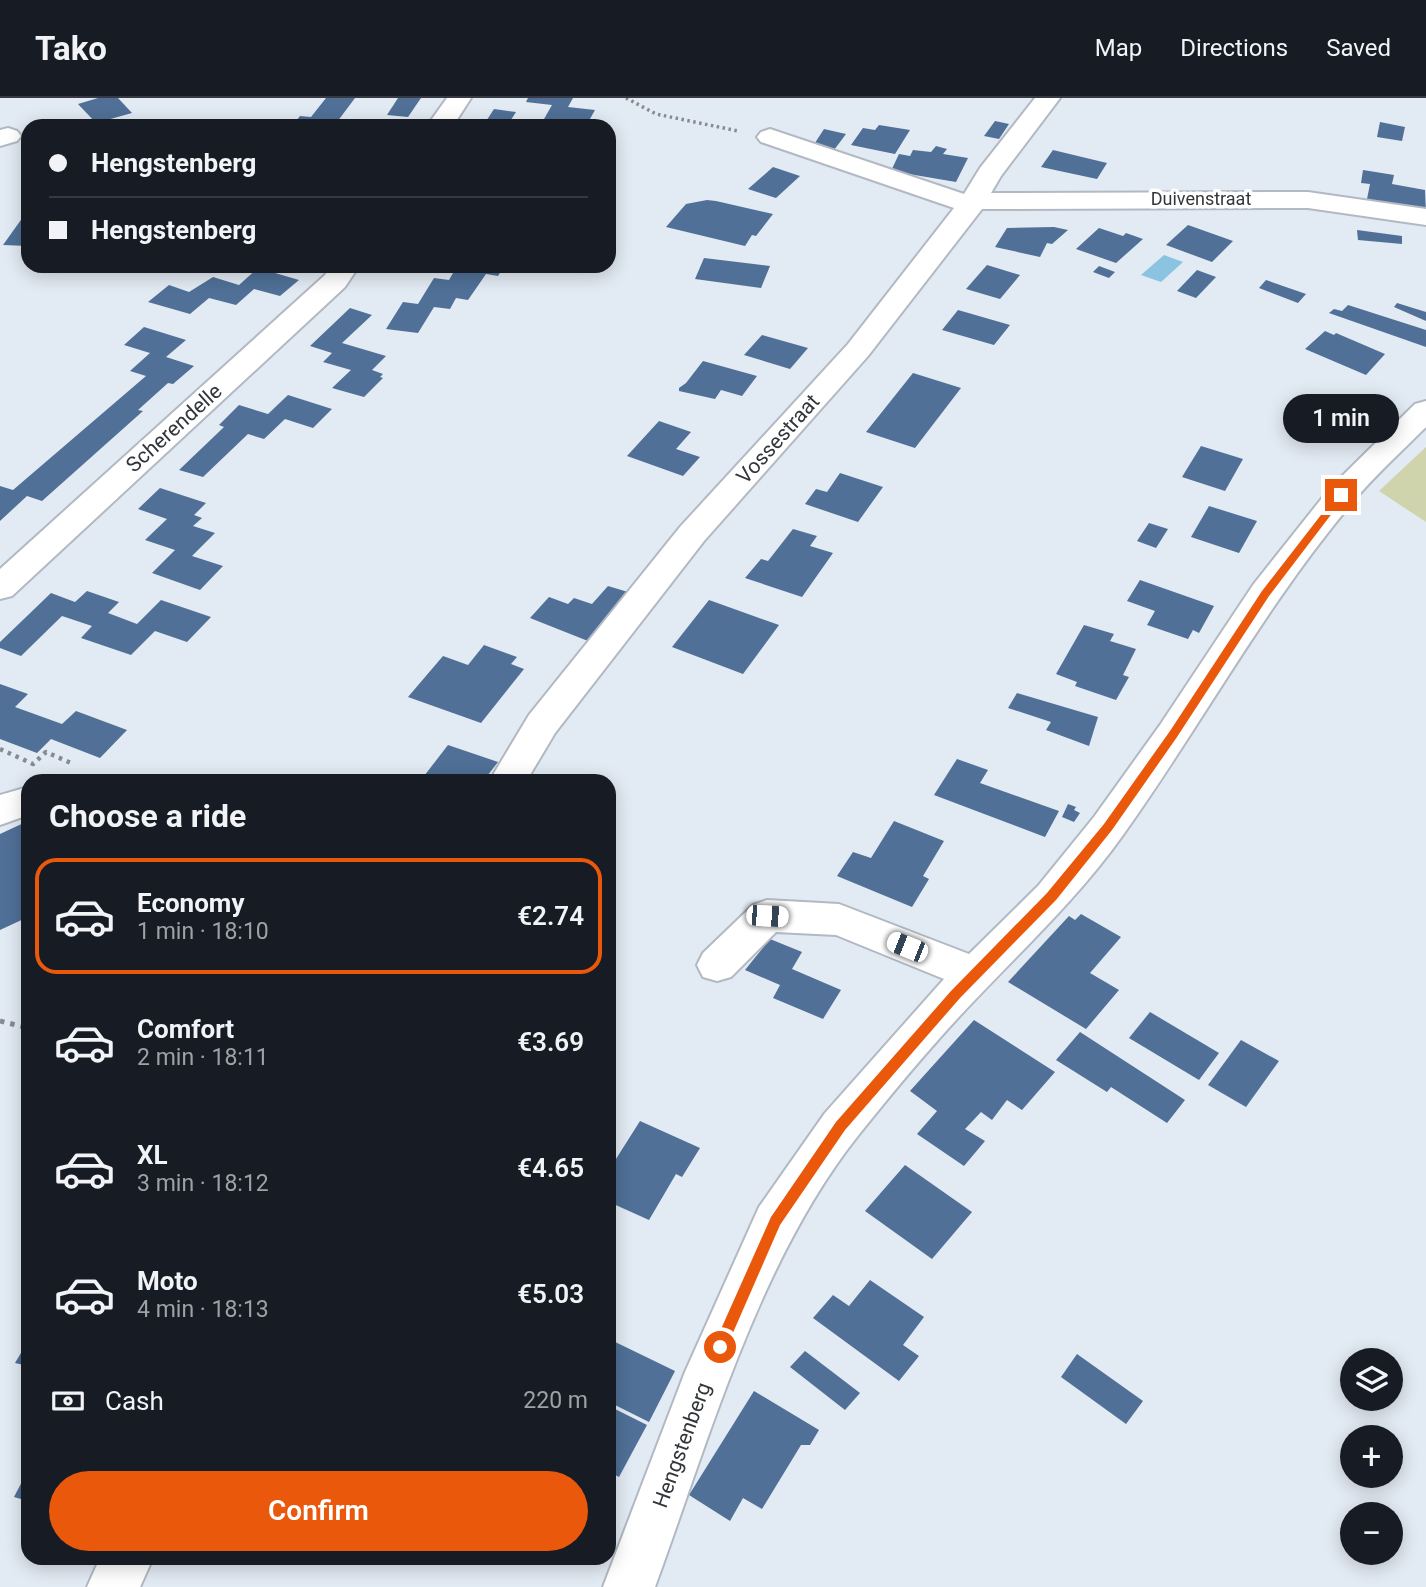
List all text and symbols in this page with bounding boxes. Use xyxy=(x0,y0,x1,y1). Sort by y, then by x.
text: Tako xyxy=(35,29,107,68)
text: Map xyxy=(1095,34,1142,62)
text: Directions xyxy=(1180,34,1288,62)
text: Saved xyxy=(1326,34,1391,62)
text: Hengstenberg xyxy=(91,148,256,178)
street label: Duivenstraat xyxy=(1151,188,1251,209)
text: Hengstenberg xyxy=(91,215,256,245)
street label: Scherendelle xyxy=(121,379,227,477)
street label: Vossestraat xyxy=(732,389,824,489)
callout: 1 min xyxy=(1283,394,1399,442)
text: 1 min xyxy=(1312,405,1370,432)
route end xyxy=(1325,479,1357,511)
text: Choose a ride xyxy=(49,797,246,835)
icon: car xyxy=(53,885,116,948)
text: Economy xyxy=(137,888,244,918)
text: €2.74 xyxy=(517,901,584,931)
car xyxy=(746,904,789,928)
text: 1 min · 18:10 xyxy=(137,918,269,945)
car xyxy=(884,929,931,965)
icon: car xyxy=(53,1011,116,1074)
text: Comfort xyxy=(137,1014,234,1044)
text: €3.69 xyxy=(517,1027,584,1057)
text: 2 min · 18:11 xyxy=(137,1044,269,1071)
icon: car xyxy=(53,1137,116,1200)
text: XL xyxy=(137,1140,168,1170)
text: €4.65 xyxy=(517,1153,584,1183)
text: 3 min · 18:12 xyxy=(137,1170,269,1197)
icon: car xyxy=(53,1263,116,1326)
text: Moto xyxy=(137,1266,198,1296)
text: €5.03 xyxy=(517,1279,584,1309)
text: 4 min · 18:13 xyxy=(137,1296,269,1323)
route start xyxy=(704,1331,736,1363)
map controls xyxy=(1340,1348,1403,1565)
button: layers xyxy=(1340,1348,1403,1411)
street label: Hengstenberg xyxy=(648,1379,716,1511)
icon: cash xyxy=(49,1382,87,1420)
text: Cash xyxy=(105,1386,164,1416)
text: 220 m xyxy=(523,1387,588,1414)
button: + xyxy=(1340,1425,1403,1488)
button: Confirm xyxy=(49,1471,588,1551)
button: − xyxy=(1340,1502,1403,1565)

